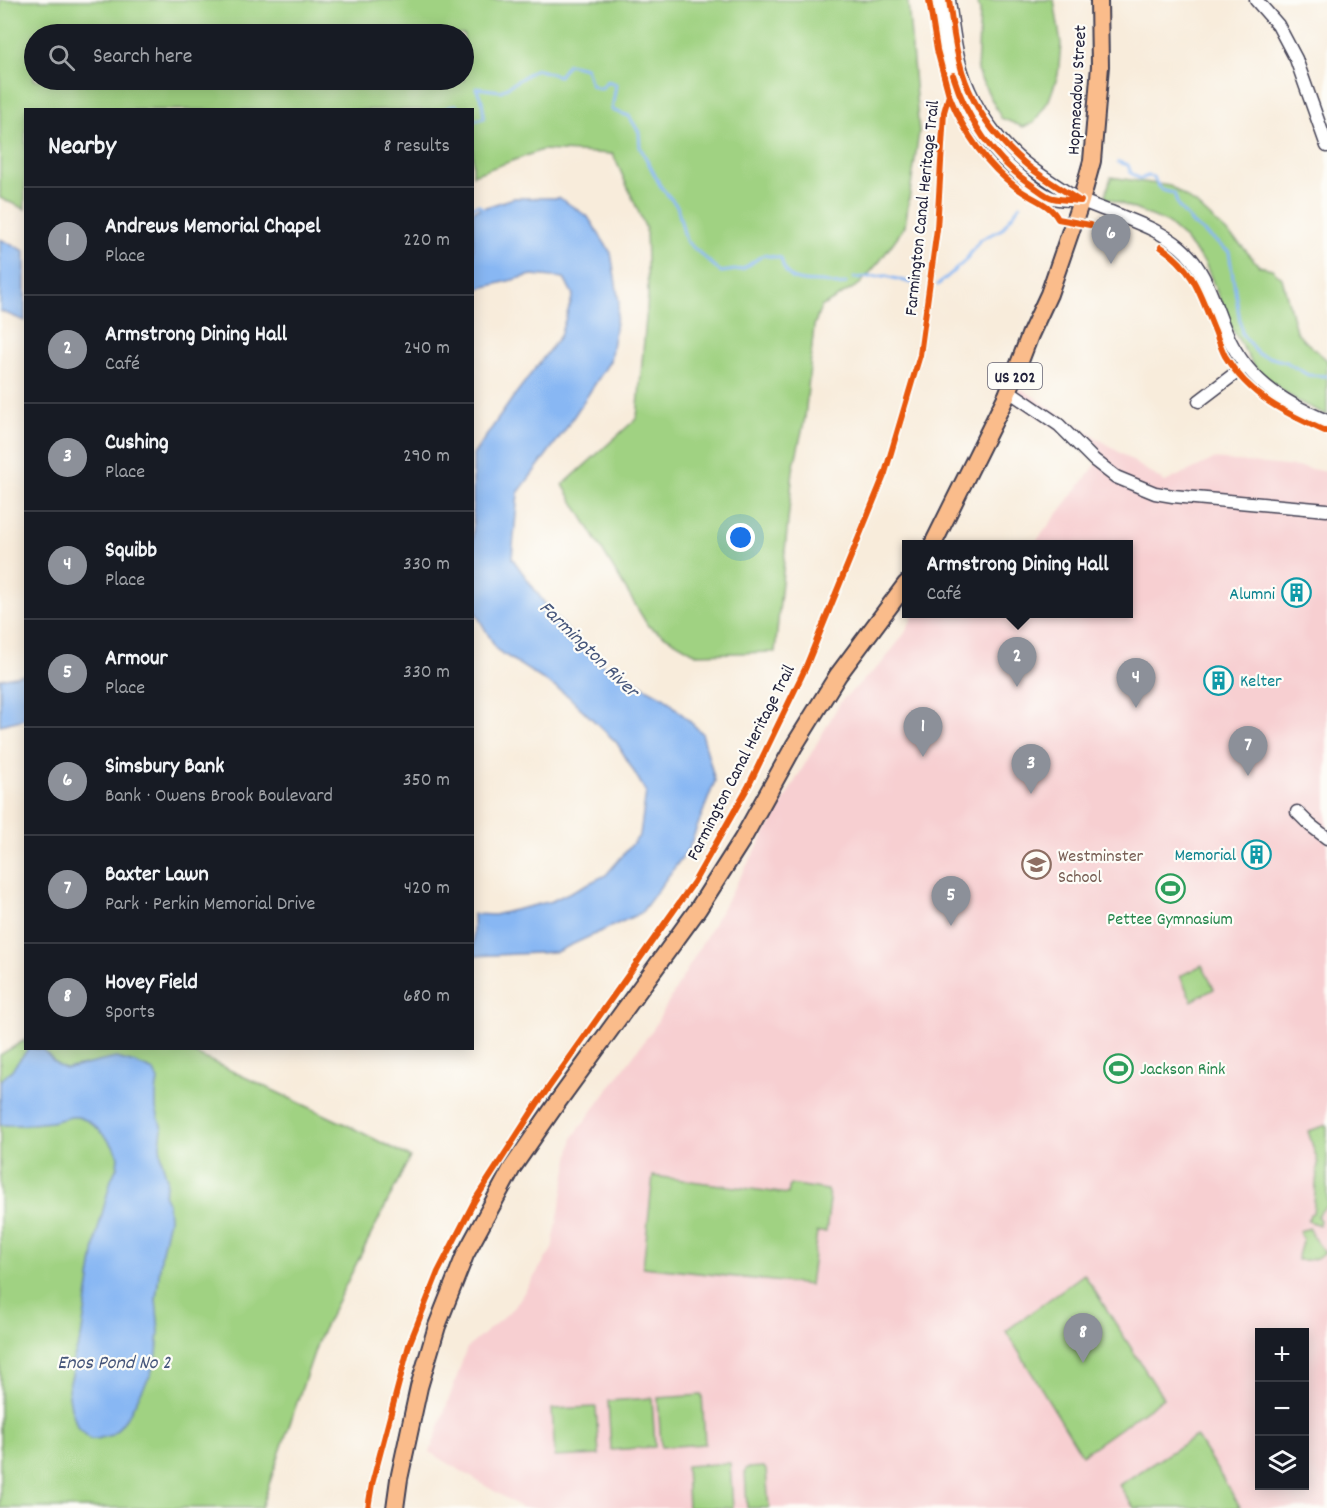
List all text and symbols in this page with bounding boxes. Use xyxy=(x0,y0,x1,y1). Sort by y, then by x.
search box xyxy=(24,24,474,90)
street label: Hopmeadow Street xyxy=(1063,24,1094,156)
icon: search xyxy=(45,41,78,74)
text: Search here xyxy=(93,42,192,73)
street label: Farmington Canal Heritage Trail xyxy=(900,99,947,317)
text: Nearby xyxy=(48,129,116,166)
text: 8 results xyxy=(384,133,450,161)
text: Andrews Memorial Chapel xyxy=(105,212,320,243)
pin: 6 xyxy=(1092,214,1130,264)
text: 1 xyxy=(65,227,70,255)
text: 220 m xyxy=(403,227,450,255)
text: Place xyxy=(105,243,145,271)
text: Armstrong Dining Hall xyxy=(105,320,287,351)
text: 2 xyxy=(63,335,72,363)
text: 240 m xyxy=(404,335,450,363)
text: Café xyxy=(105,351,140,379)
road number: US 202 xyxy=(988,363,1042,389)
text: Cushing xyxy=(105,428,169,459)
text: 3 xyxy=(63,443,72,471)
text: 290 m xyxy=(403,443,450,471)
text: Place xyxy=(105,459,145,487)
your location xyxy=(726,523,755,552)
text: Squibb xyxy=(105,536,157,567)
popup xyxy=(902,540,1133,618)
text: Armstrong Dining Hall xyxy=(927,550,1108,581)
text: 4 xyxy=(63,551,72,579)
text: 330 m xyxy=(403,551,450,579)
text: Place xyxy=(105,567,145,595)
building icon: Alumni xyxy=(1280,577,1312,609)
text: Café xyxy=(927,581,961,609)
place label: Alumni xyxy=(1229,583,1275,608)
water label: Farmington River xyxy=(532,595,646,707)
pin: 2 xyxy=(998,638,1036,687)
text: Armour xyxy=(105,644,168,675)
pin: 4 xyxy=(1116,658,1156,708)
text: 5 xyxy=(63,659,72,687)
text: 330 m xyxy=(403,659,450,687)
street label: Farmington Canal Heritage Trail xyxy=(682,660,803,865)
building icon: Kelter xyxy=(1203,664,1235,696)
place label: Kelter xyxy=(1240,670,1282,695)
text: Place xyxy=(105,675,145,703)
pin: 1 xyxy=(904,708,942,757)
pin: 7 xyxy=(1228,726,1268,776)
pin: 3 xyxy=(1012,744,1050,794)
text: Simsbury Bank xyxy=(105,752,224,783)
text: 6 xyxy=(63,767,72,795)
text: 350 m xyxy=(403,767,450,795)
text: Bank · Owens Brook Boulevard xyxy=(105,783,333,811)
building icon: Memorial xyxy=(1241,838,1273,870)
place label: Memorial xyxy=(1174,844,1237,869)
place label: Westminster School xyxy=(1058,845,1144,891)
school or university icon: Westminster School xyxy=(1021,849,1053,881)
text: Baxter Lawn xyxy=(105,860,209,891)
sports icon: Pettee Gymnasium xyxy=(1154,873,1186,905)
text: 7 xyxy=(64,875,71,903)
text: 420 m xyxy=(404,875,450,903)
pin: 5 xyxy=(932,876,970,926)
text: Park · Perkin Memorial Drive xyxy=(105,891,315,919)
place label: Pettee Gymnasium xyxy=(1107,908,1233,933)
text: Hovey Field xyxy=(105,968,198,999)
text: 8 xyxy=(63,983,72,1011)
text: 680 m xyxy=(403,983,450,1011)
text: Sports xyxy=(105,999,155,1027)
sports icon: Jackson Rink xyxy=(1103,1052,1135,1084)
place label: Jackson Rink xyxy=(1140,1058,1225,1083)
pin: 8 xyxy=(1064,1314,1102,1363)
map controls xyxy=(1255,1328,1309,1490)
button: + xyxy=(1255,1328,1309,1382)
water label: Enos Pond No 2 xyxy=(57,1350,171,1378)
button: − xyxy=(1255,1382,1309,1436)
button: layers xyxy=(1255,1436,1309,1490)

